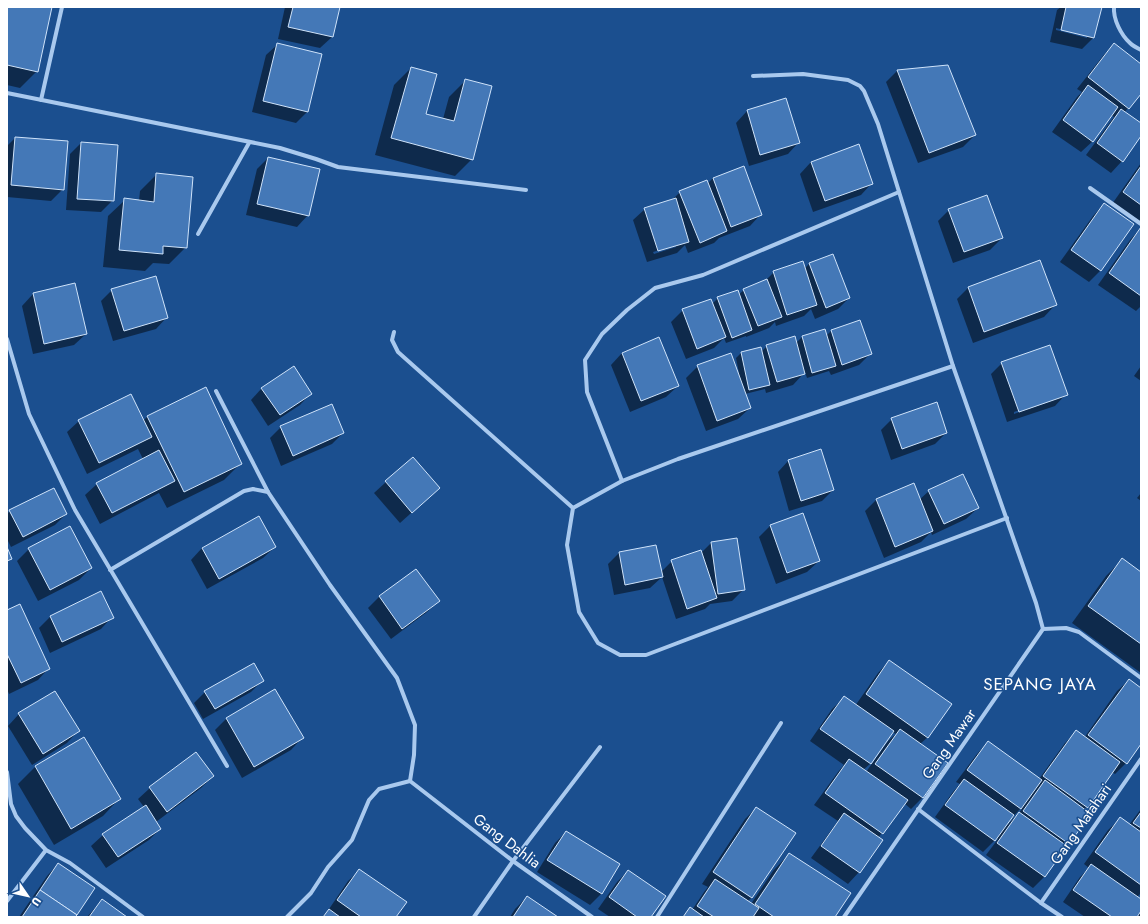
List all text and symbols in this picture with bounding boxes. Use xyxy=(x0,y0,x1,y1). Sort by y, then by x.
district label: SEPANG JAYA xyxy=(983,672,1097,696)
street label: Gang Mawar xyxy=(917,704,982,784)
street label: Gang Matahari xyxy=(1045,779,1117,869)
street label: Gang Dahlia xyxy=(469,808,545,874)
north arrow xyxy=(8,876,48,916)
text: U xyxy=(27,894,45,909)

